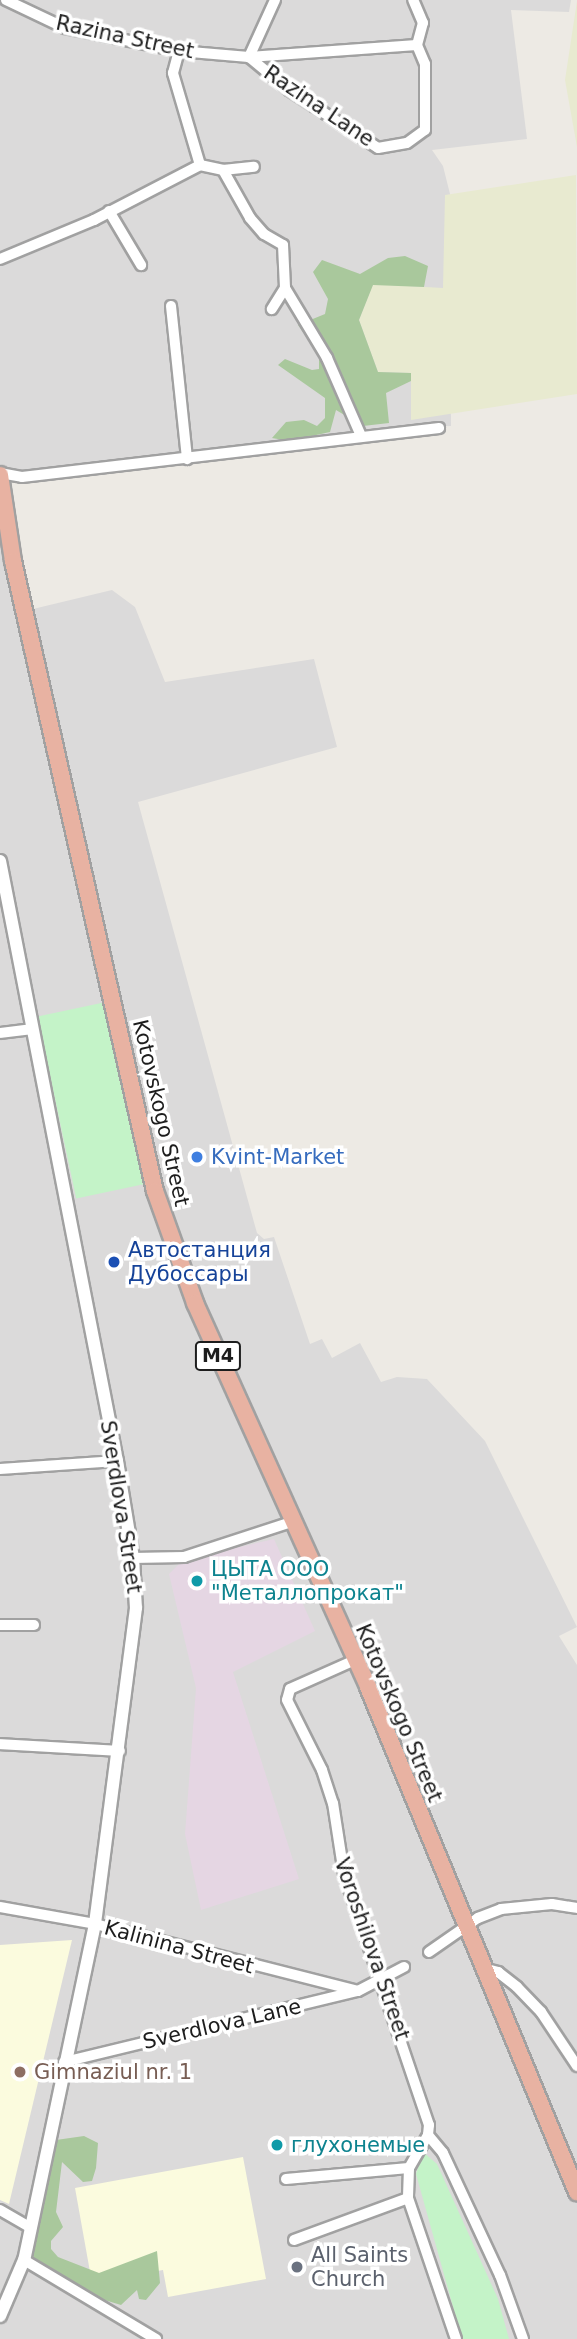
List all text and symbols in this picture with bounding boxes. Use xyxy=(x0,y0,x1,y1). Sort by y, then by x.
street label: Razina Street xyxy=(54,10,196,64)
street label: Razina Lane xyxy=(259,60,379,152)
street label: Kotovskogo Street xyxy=(127,1017,195,1209)
place label: Kvint-Market xyxy=(211,1144,344,1170)
marker: Kvint-Market xyxy=(189,1149,205,1165)
place label: Автостанция Дубоссары xyxy=(128,1237,271,1287)
marker: Автостанция Дубоссары xyxy=(106,1254,122,1270)
road number: M4 xyxy=(194,1340,242,1372)
street label: Sverdlova Street xyxy=(95,1419,147,1595)
place label: ЦЫТА ООО "Металлопрокат" xyxy=(211,1556,404,1606)
marker: ЦЫТА ООО "Металлопрокат" xyxy=(189,1573,205,1589)
street label: Kotovskogo Street xyxy=(350,1620,448,1806)
street label: Voroshilova Street xyxy=(329,1855,415,2043)
street label: Kalinina Street xyxy=(101,1915,257,1979)
street label: Sverdlova Lane xyxy=(140,1994,304,2054)
place label: Gimnaziul nr. 1 xyxy=(34,2059,192,2085)
marker: Gimnaziul nr. 1 xyxy=(12,2064,28,2080)
place label: глухонемые xyxy=(291,2132,425,2158)
marker: глухонемые xyxy=(269,2137,285,2153)
place label: All Saints Church xyxy=(311,2242,408,2292)
marker: All Saints Church xyxy=(289,2259,305,2275)

